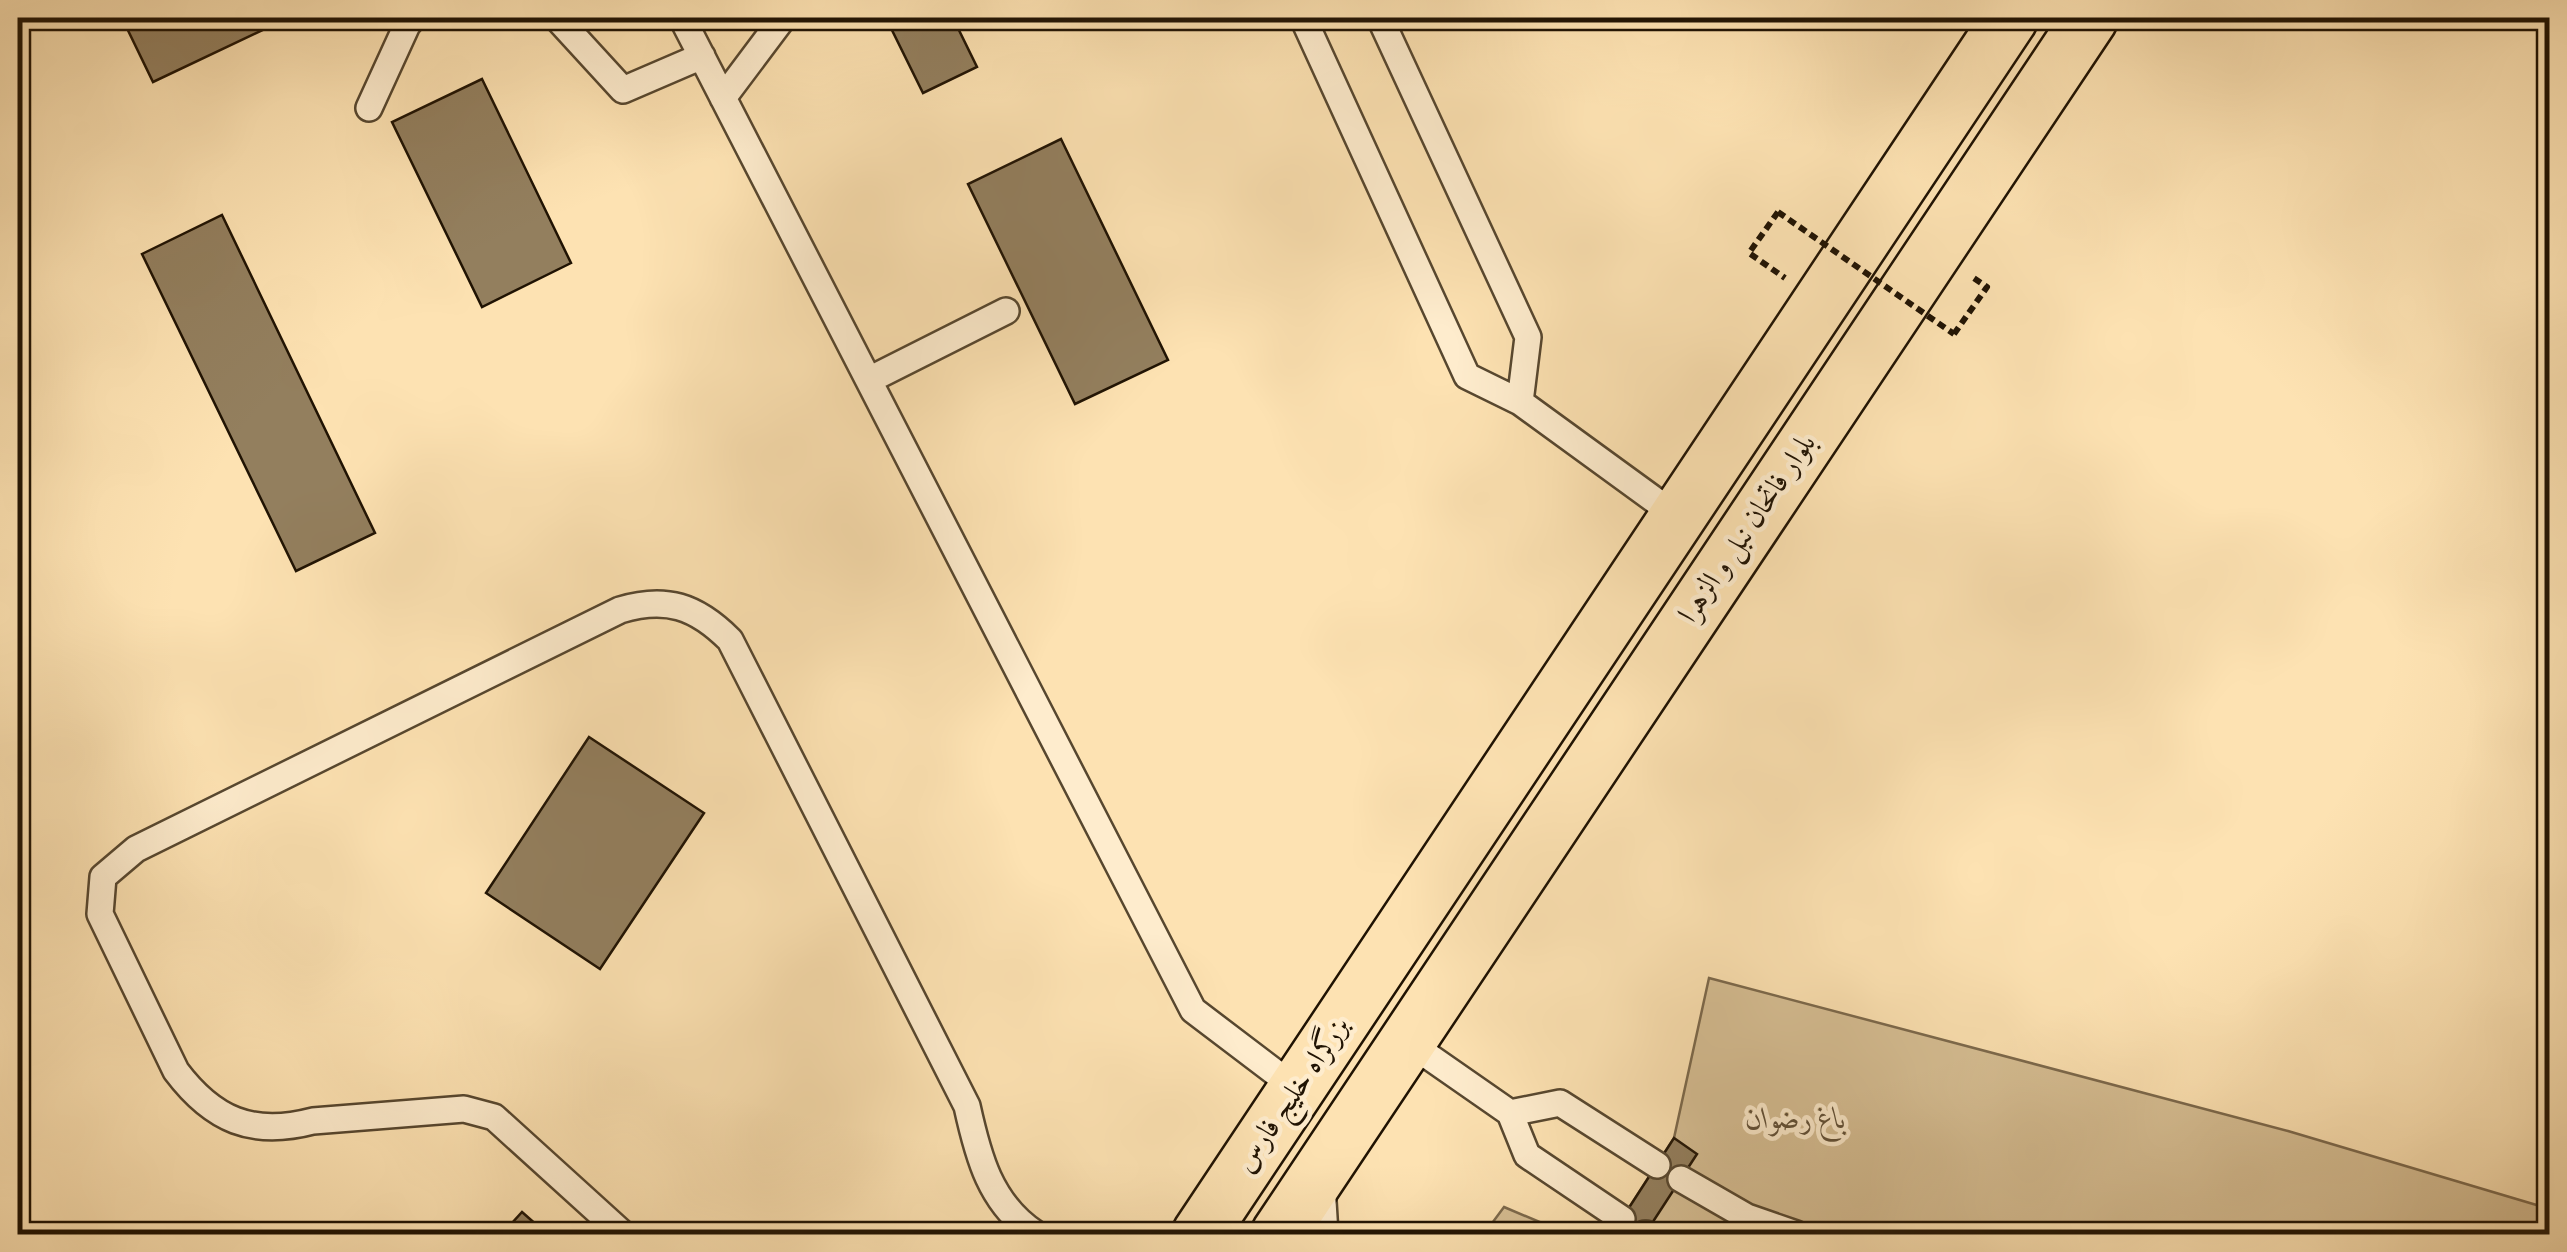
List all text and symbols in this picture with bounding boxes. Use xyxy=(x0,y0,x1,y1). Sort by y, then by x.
street label: بلوار فاتحان نبل و الزهرا xyxy=(1669,426,1827,632)
street label: بزرگراه خلیج فارس xyxy=(1224,1008,1364,1184)
park label: باغ رضوان xyxy=(1745,1099,1847,1143)

